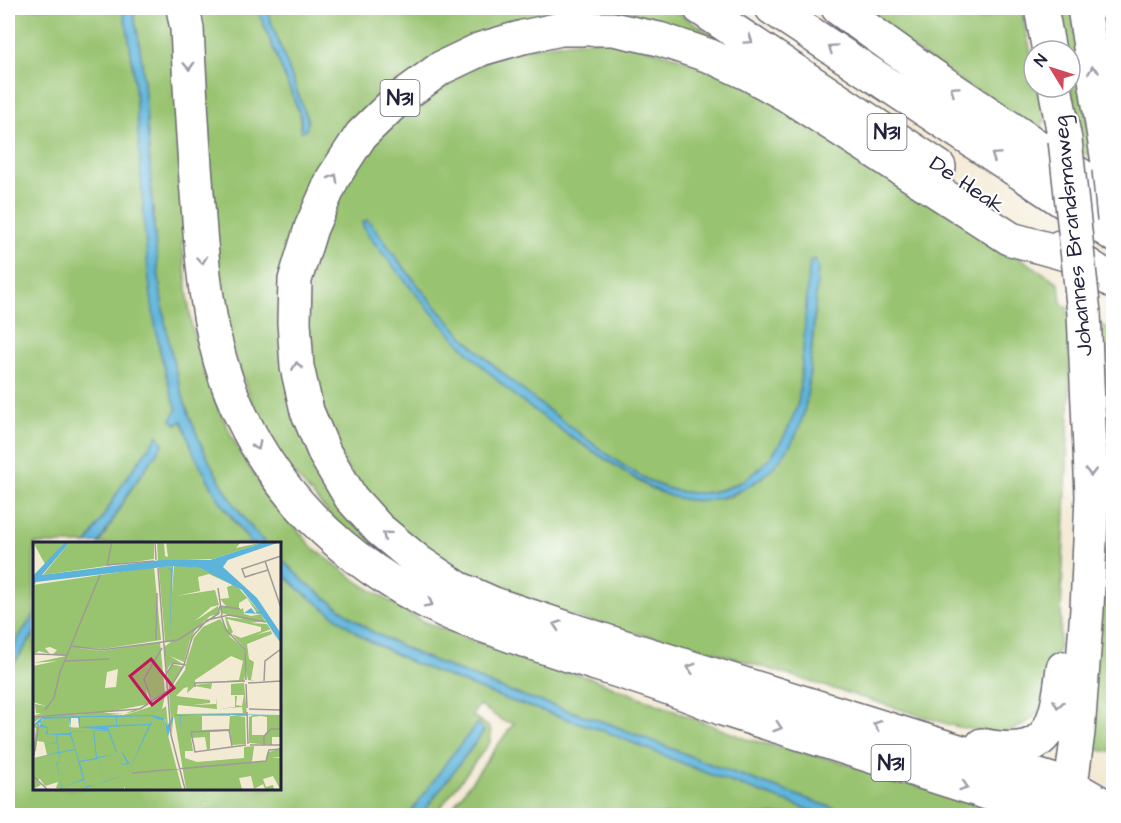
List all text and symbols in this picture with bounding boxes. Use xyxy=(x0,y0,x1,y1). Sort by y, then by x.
one-way arrow xyxy=(742,33,753,44)
north arrow xyxy=(1022,39,1082,99)
one-way arrow xyxy=(828,44,839,55)
text: N xyxy=(1029,50,1053,71)
one-way arrow xyxy=(182,61,195,70)
one-way arrow xyxy=(1088,65,1100,75)
road number: N31 xyxy=(380,80,420,116)
one-way arrow xyxy=(949,86,960,97)
road number: N31 xyxy=(868,114,906,150)
street label: Johannes Brandsmaweg xyxy=(1045,114,1102,358)
street label: De Heak xyxy=(923,148,1011,222)
one-way arrow xyxy=(991,152,1002,163)
one-way arrow xyxy=(327,174,338,185)
one-way arrow xyxy=(195,256,208,265)
one-way arrow xyxy=(292,361,304,370)
one-way arrow xyxy=(249,439,261,450)
one-way arrow xyxy=(1085,467,1097,476)
one-way arrow xyxy=(382,531,393,542)
inset map xyxy=(33,542,280,790)
one-way arrow xyxy=(423,596,434,607)
one-way arrow xyxy=(552,619,563,632)
one-way arrow xyxy=(686,663,697,675)
one-way arrow xyxy=(1052,698,1065,708)
one-way arrow xyxy=(772,720,783,732)
one-way arrow xyxy=(872,720,883,732)
road number: N31 xyxy=(872,745,910,781)
one-way arrow xyxy=(958,779,969,792)

